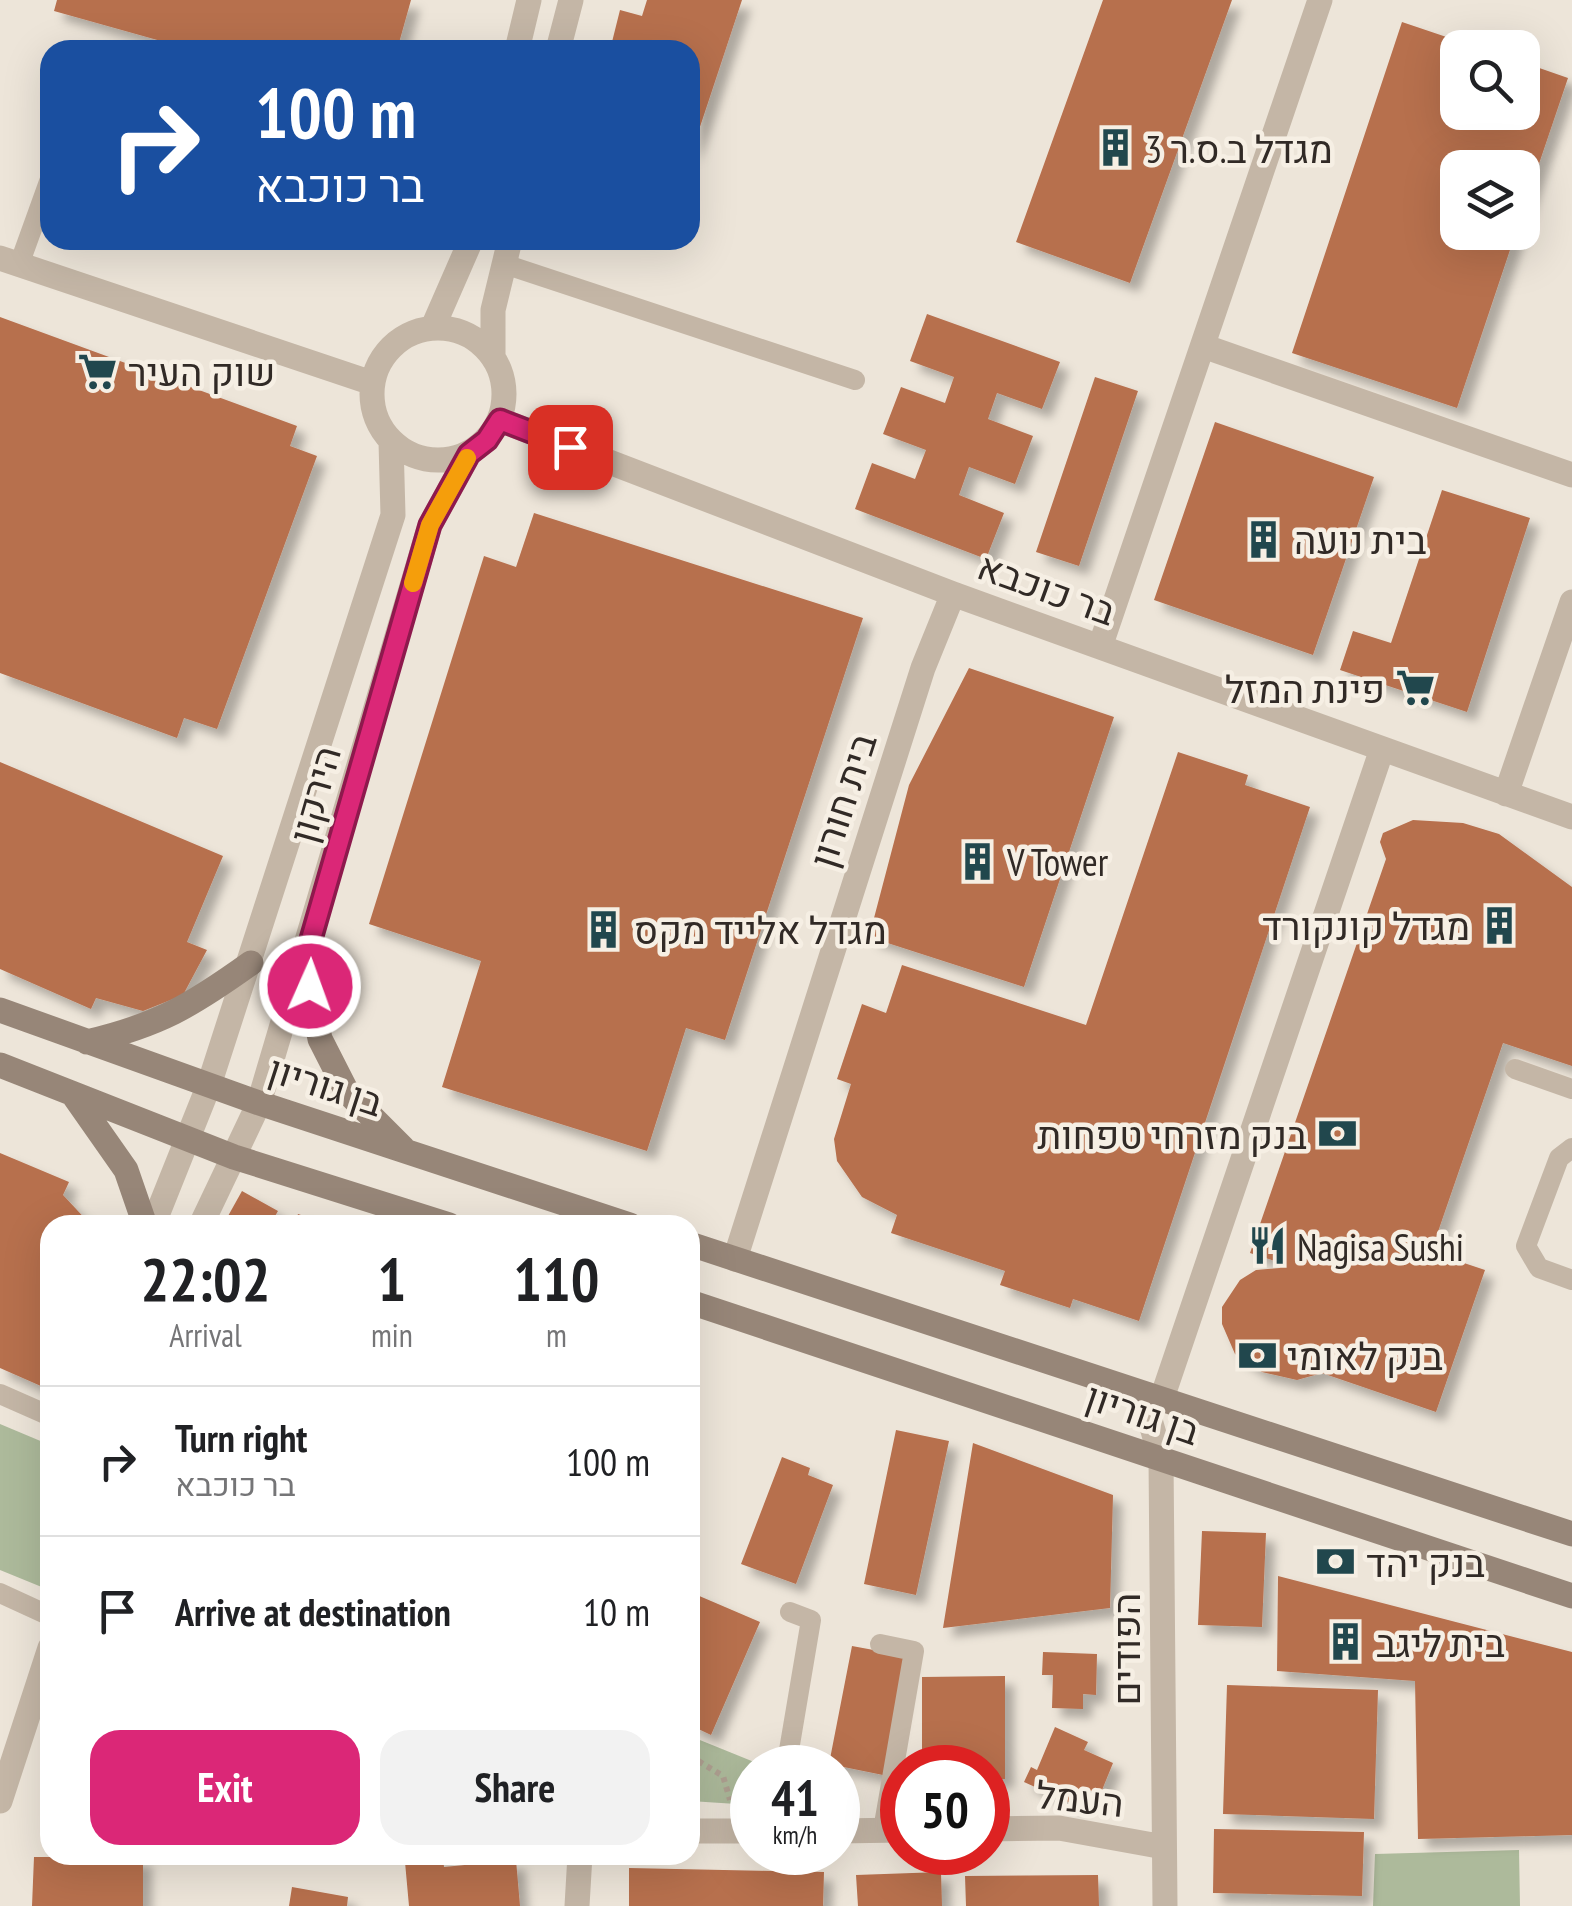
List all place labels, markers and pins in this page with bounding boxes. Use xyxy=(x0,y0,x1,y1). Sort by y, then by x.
place label: מגדל ב.ס.ר 3 xyxy=(1145,124,1333,173)
building icon: מגדל ב.ס.ר 3 xyxy=(1094,127,1136,169)
place label: שוק העיר xyxy=(128,347,276,396)
supermarket icon: שוק העיר xyxy=(77,350,119,392)
pin xyxy=(528,405,613,490)
place label: בית נועה xyxy=(1294,515,1427,564)
building icon: בית נועה xyxy=(1243,518,1285,560)
place label: פינת המזל xyxy=(1225,664,1385,713)
supermarket icon: פינת המזל xyxy=(1394,667,1436,709)
place label: V Tower xyxy=(1006,837,1109,886)
building icon: V Tower xyxy=(956,840,998,882)
place label: מגדל קונקורד xyxy=(1262,901,1470,950)
building icon: מגדל קונקורד xyxy=(1479,904,1521,946)
place label: מגדל אלייד מקס xyxy=(634,905,887,954)
building icon: מגדל אלייד מקס xyxy=(583,908,625,950)
place label: בנק מזרחי טפחות xyxy=(1038,1110,1307,1159)
bank icon: בנק מזרחי טפחות xyxy=(1316,1113,1358,1155)
place label: Nagisa Sushi xyxy=(1297,1222,1464,1271)
restaurant icon: Nagisa Sushi xyxy=(1246,1225,1288,1267)
place label: בנק לאומי xyxy=(1287,1331,1443,1380)
bank icon: בנק לאומי xyxy=(1236,1334,1278,1376)
place label: בנק יהד xyxy=(1366,1538,1485,1587)
bank icon: בנק יהד xyxy=(1315,1541,1357,1583)
place label: בית ליגב xyxy=(1376,1618,1505,1667)
building icon: בית ליגב xyxy=(1325,1621,1367,1663)

